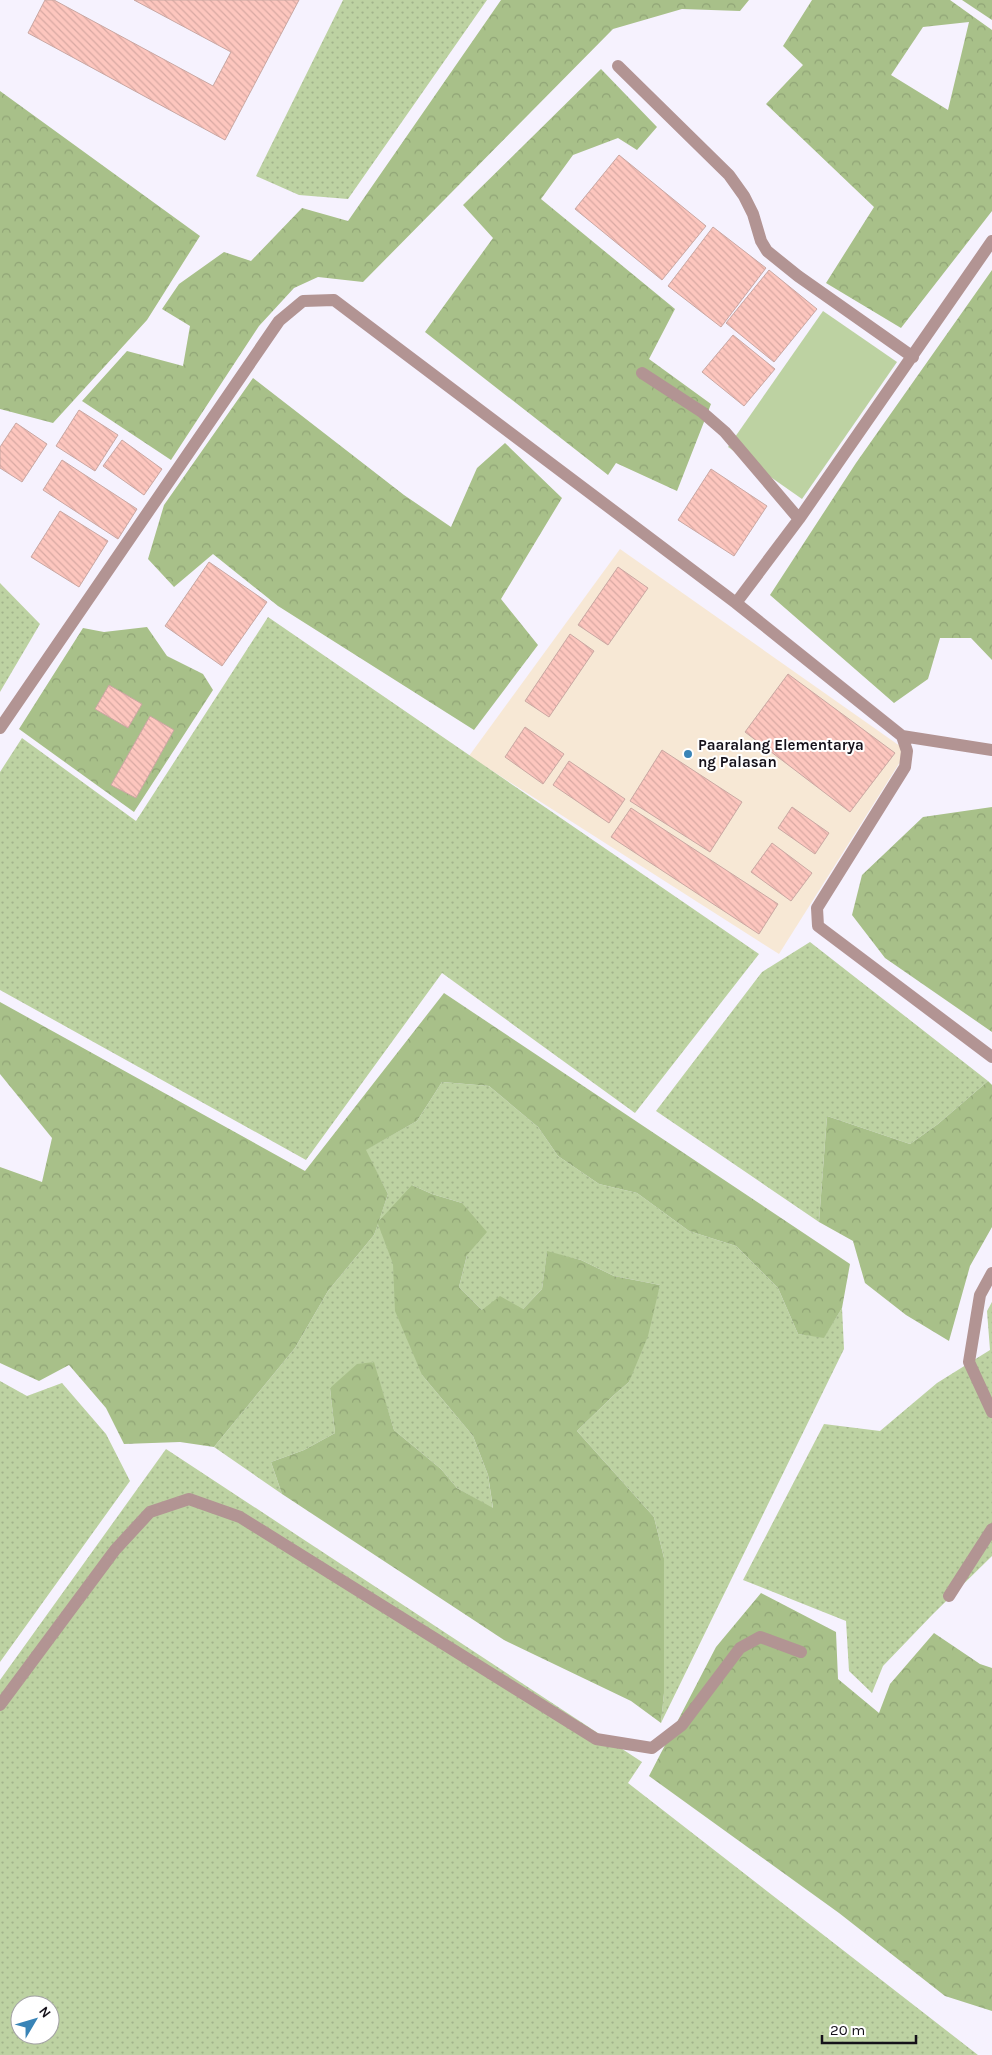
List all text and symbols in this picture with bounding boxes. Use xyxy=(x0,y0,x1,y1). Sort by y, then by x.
place label: Paaralang Elementarya ng Palasan xyxy=(698,736,864,771)
marker: Paaralang Elementarya ng Palasan xyxy=(682,748,694,760)
north arrow xyxy=(10,1995,60,2045)
text: N xyxy=(35,2003,55,2021)
scale bar xyxy=(822,2012,916,2044)
text: 20 m xyxy=(830,2021,865,2039)

